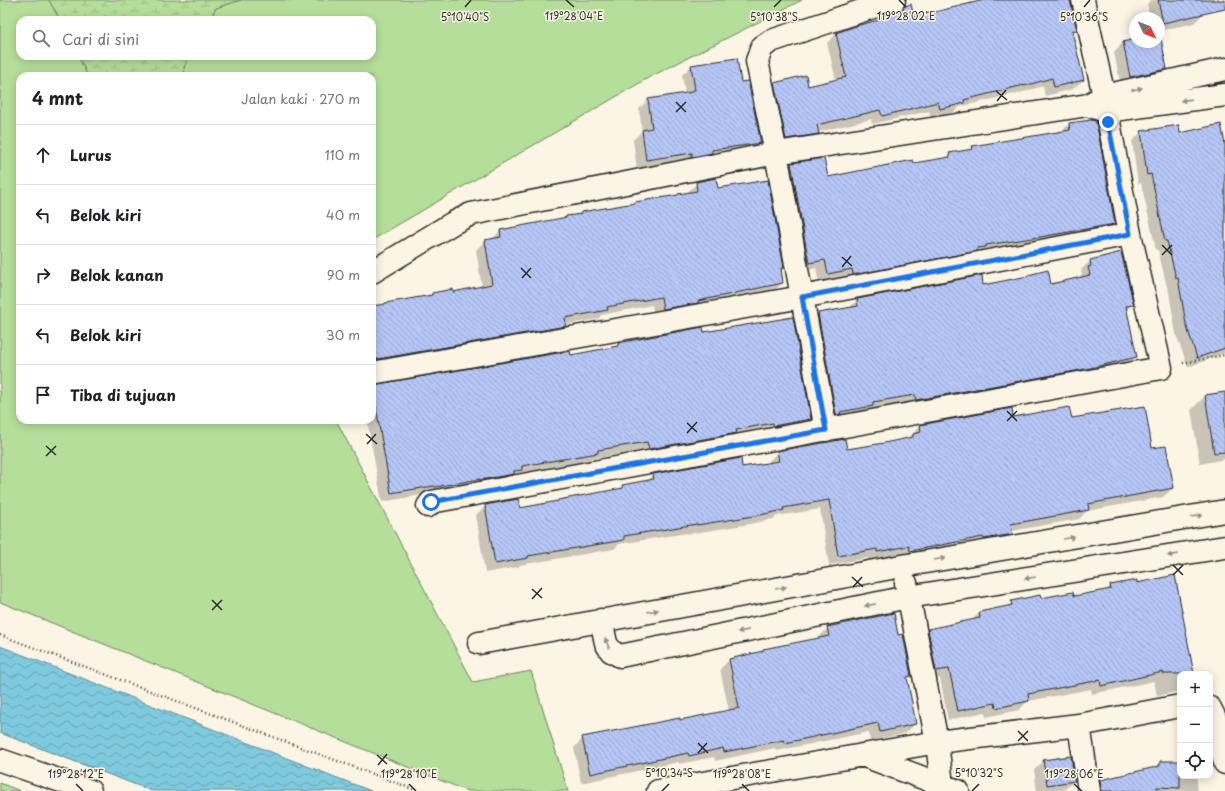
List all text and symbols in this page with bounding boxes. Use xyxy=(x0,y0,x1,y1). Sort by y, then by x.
text: 119°28'04"E xyxy=(545,8,603,23)
text: 119°28'02"E xyxy=(877,8,935,23)
text: 5°10'40"S xyxy=(441,9,489,24)
text: 5°10'38"S xyxy=(750,9,798,24)
text: 5°10'36"S xyxy=(1060,9,1108,24)
north arrow xyxy=(1129,12,1165,48)
search box xyxy=(16,16,376,60)
icon: search xyxy=(30,27,52,49)
text: Cari di sini xyxy=(62,27,139,50)
text: 4 mnt xyxy=(32,85,83,111)
one-way arrow xyxy=(1131,85,1143,91)
text: Jalan kaki · 270 m xyxy=(241,89,360,108)
one-way arrow xyxy=(1180,97,1192,103)
route end xyxy=(1099,113,1117,131)
text: Lurus xyxy=(70,143,111,166)
icon: ahead xyxy=(32,144,54,166)
text: 110 m xyxy=(325,145,360,164)
text: Belok kiri xyxy=(70,203,141,226)
icon: left xyxy=(32,204,54,226)
text: 40 m xyxy=(326,205,360,224)
text: Belok kanan xyxy=(70,263,164,286)
icon: right xyxy=(32,264,54,286)
text: 90 m xyxy=(327,265,360,284)
text: Belok kiri xyxy=(70,323,141,346)
icon: left xyxy=(32,324,54,346)
text: 30 m xyxy=(326,325,360,344)
text: Tiba di tujuan xyxy=(70,383,176,406)
icon: arrive xyxy=(32,384,54,406)
route start xyxy=(422,493,440,511)
one-way arrow xyxy=(1191,513,1203,519)
one-way arrow xyxy=(1063,534,1075,540)
one-way arrow xyxy=(1167,552,1179,558)
one-way arrow xyxy=(934,556,947,562)
one-way arrow xyxy=(1024,575,1037,581)
one-way arrow xyxy=(775,584,788,590)
one-way arrow xyxy=(864,602,876,608)
one-way arrow xyxy=(647,608,660,614)
one-way arrow xyxy=(737,628,749,634)
one-way arrow xyxy=(604,637,611,649)
map controls xyxy=(1177,671,1213,779)
button: + xyxy=(1177,671,1213,707)
button: − xyxy=(1177,707,1213,743)
button: locate xyxy=(1177,743,1213,779)
text: 5°10'34"S xyxy=(645,765,693,780)
text: 5°10'32"S xyxy=(955,765,1003,780)
text: 119°28'12"E xyxy=(48,766,104,781)
text: 119°28'10"E xyxy=(381,766,437,781)
text: 119°28'08"E xyxy=(713,766,771,781)
text: 119°28'06"E xyxy=(1045,766,1103,781)

